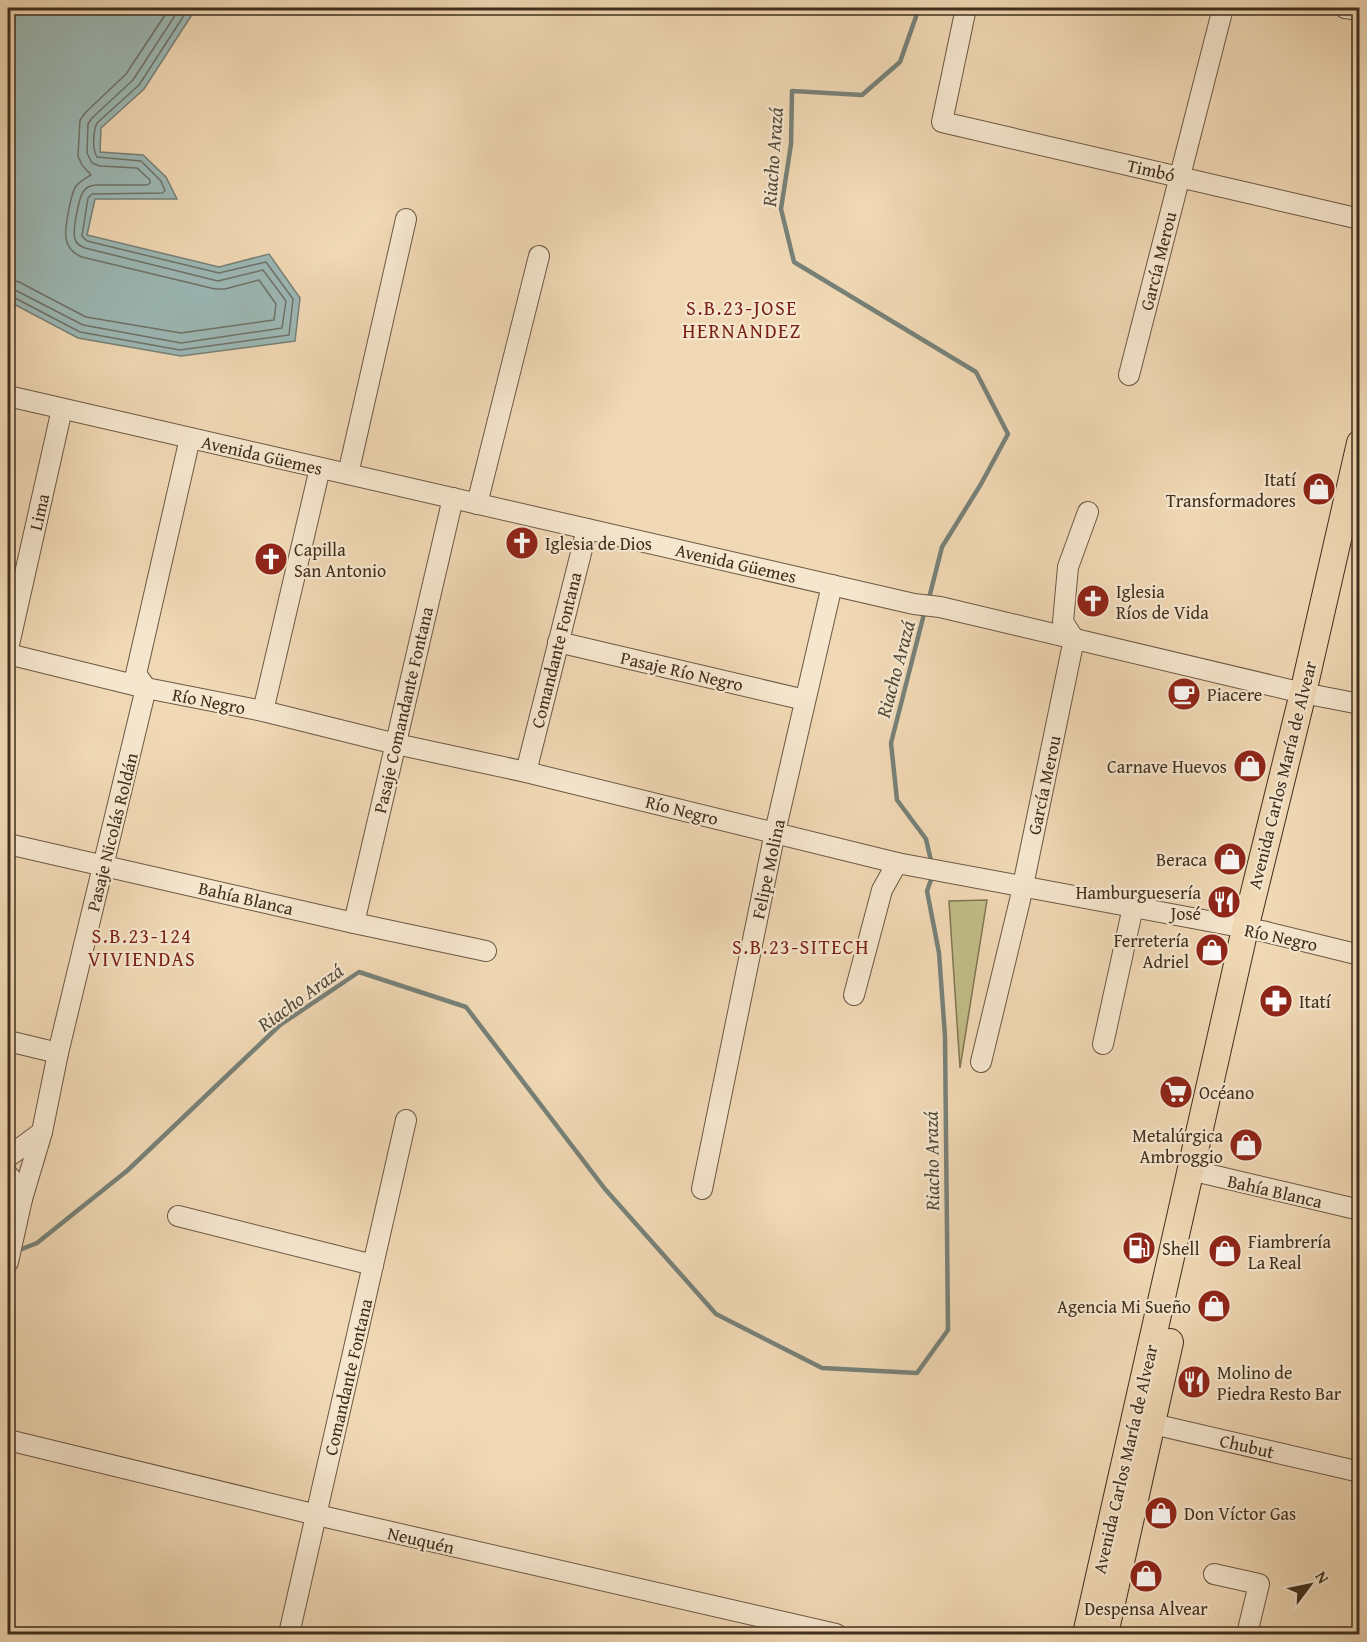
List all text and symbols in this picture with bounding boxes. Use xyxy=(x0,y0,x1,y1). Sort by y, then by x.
water label: Riacho Arazá xyxy=(754,105,790,209)
street label: Timbó xyxy=(1124,151,1178,189)
street label: García Merou xyxy=(1133,208,1183,313)
district label: S.B.23-JOSE HERNANDEZ xyxy=(682,293,802,345)
street label: Avenida Güemes xyxy=(199,428,325,482)
place label: Itatí Transformadores xyxy=(1166,466,1297,514)
shop icon: Itatí Transformadores xyxy=(1301,471,1337,507)
street label: Lima xyxy=(22,490,56,533)
church icon: Iglesia de Dios xyxy=(504,525,540,561)
place label: Iglesia de Dios xyxy=(545,530,652,557)
place label: Capilla San Antonio xyxy=(294,536,386,584)
street label: Avenida Güemes xyxy=(673,536,799,590)
church icon: Capilla San Antonio xyxy=(253,541,289,577)
street label: Comandante Fontana xyxy=(524,569,589,731)
place label: Iglesia Ríos de Vida xyxy=(1116,578,1209,626)
church icon: Iglesia Ríos de Vida xyxy=(1075,583,1111,619)
street label: Pasaje Comandante Fontana xyxy=(366,604,440,816)
water label: Riacho Arazá xyxy=(868,616,922,722)
street label: Pasaje Río Negro xyxy=(618,644,746,698)
street label: Avenida Carlos María de Alvear xyxy=(1241,657,1324,892)
cafe icon: Piacere xyxy=(1166,676,1202,712)
street label: Río Negro xyxy=(170,681,248,721)
place label: Piacere xyxy=(1207,681,1262,708)
street label: García Merou xyxy=(1020,733,1068,837)
shop icon: Carnave Huevos xyxy=(1232,748,1268,784)
street label: Pasaje Nicolás Roldán xyxy=(79,750,145,914)
place label: Carnave Huevos xyxy=(1107,753,1227,780)
street label: Río Negro xyxy=(643,788,721,832)
street label: Felipe Molina xyxy=(744,816,792,921)
shop icon: Beraca xyxy=(1212,841,1248,877)
place label: Beraca xyxy=(1156,846,1207,873)
street label: Bahía Blanca xyxy=(196,874,297,922)
place label: Hamburguesería José xyxy=(1076,879,1201,927)
restaurant icon: Hamburguesería José xyxy=(1206,884,1242,920)
street label: Río Negro xyxy=(1242,916,1320,958)
district label: S.B.23-124 VIVIENDAS xyxy=(88,921,196,973)
place label: Ferretería Adriel xyxy=(1114,927,1189,975)
district label: S.B.23-SITECH xyxy=(732,932,870,961)
shop icon: Ferretería Adriel xyxy=(1194,932,1230,968)
water label: Riacho Arazá xyxy=(250,955,350,1039)
pharmacy icon: Itatí xyxy=(1258,983,1294,1019)
place label: Itatí xyxy=(1299,988,1332,1015)
supermarket icon: Océano xyxy=(1158,1074,1194,1110)
place label: Océano xyxy=(1199,1079,1254,1106)
water label: Riacho Arazá xyxy=(916,1110,946,1212)
place label: Metalúrgica Ambroggio xyxy=(1132,1122,1223,1170)
shop icon: Metalúrgica Ambroggio xyxy=(1228,1127,1264,1163)
street label: Bahía Blanca xyxy=(1225,1167,1326,1215)
place label: Fiambrería La Real xyxy=(1248,1228,1331,1276)
fuel station icon: Shell xyxy=(1121,1230,1157,1266)
shop icon: Fiambrería La Real xyxy=(1207,1233,1243,1269)
place label: Shell xyxy=(1162,1235,1199,1262)
shop icon: Agencia Mi Sueño xyxy=(1196,1288,1232,1324)
place label: Agencia Mi Sueño xyxy=(1057,1293,1191,1320)
street label: Comandante Fontana xyxy=(317,1295,379,1458)
street label: Avenida Carlos María de Alvear xyxy=(1085,1341,1165,1576)
place label: Molino de Piedra Resto Bar xyxy=(1217,1359,1342,1407)
restaurant icon: Molino de Piedra Resto Bar xyxy=(1176,1364,1212,1400)
street label: Chubut xyxy=(1217,1427,1277,1465)
shop icon: Don Víctor Gas xyxy=(1143,1495,1179,1531)
place label: Don Víctor Gas xyxy=(1184,1500,1296,1527)
street label: Neuquén xyxy=(385,1519,457,1561)
north arrow xyxy=(1280,1555,1340,1615)
shop icon: Despensa Alvear xyxy=(1128,1558,1164,1594)
text: N xyxy=(1310,1566,1336,1588)
place label: Despensa Alvear xyxy=(1084,1595,1208,1622)

